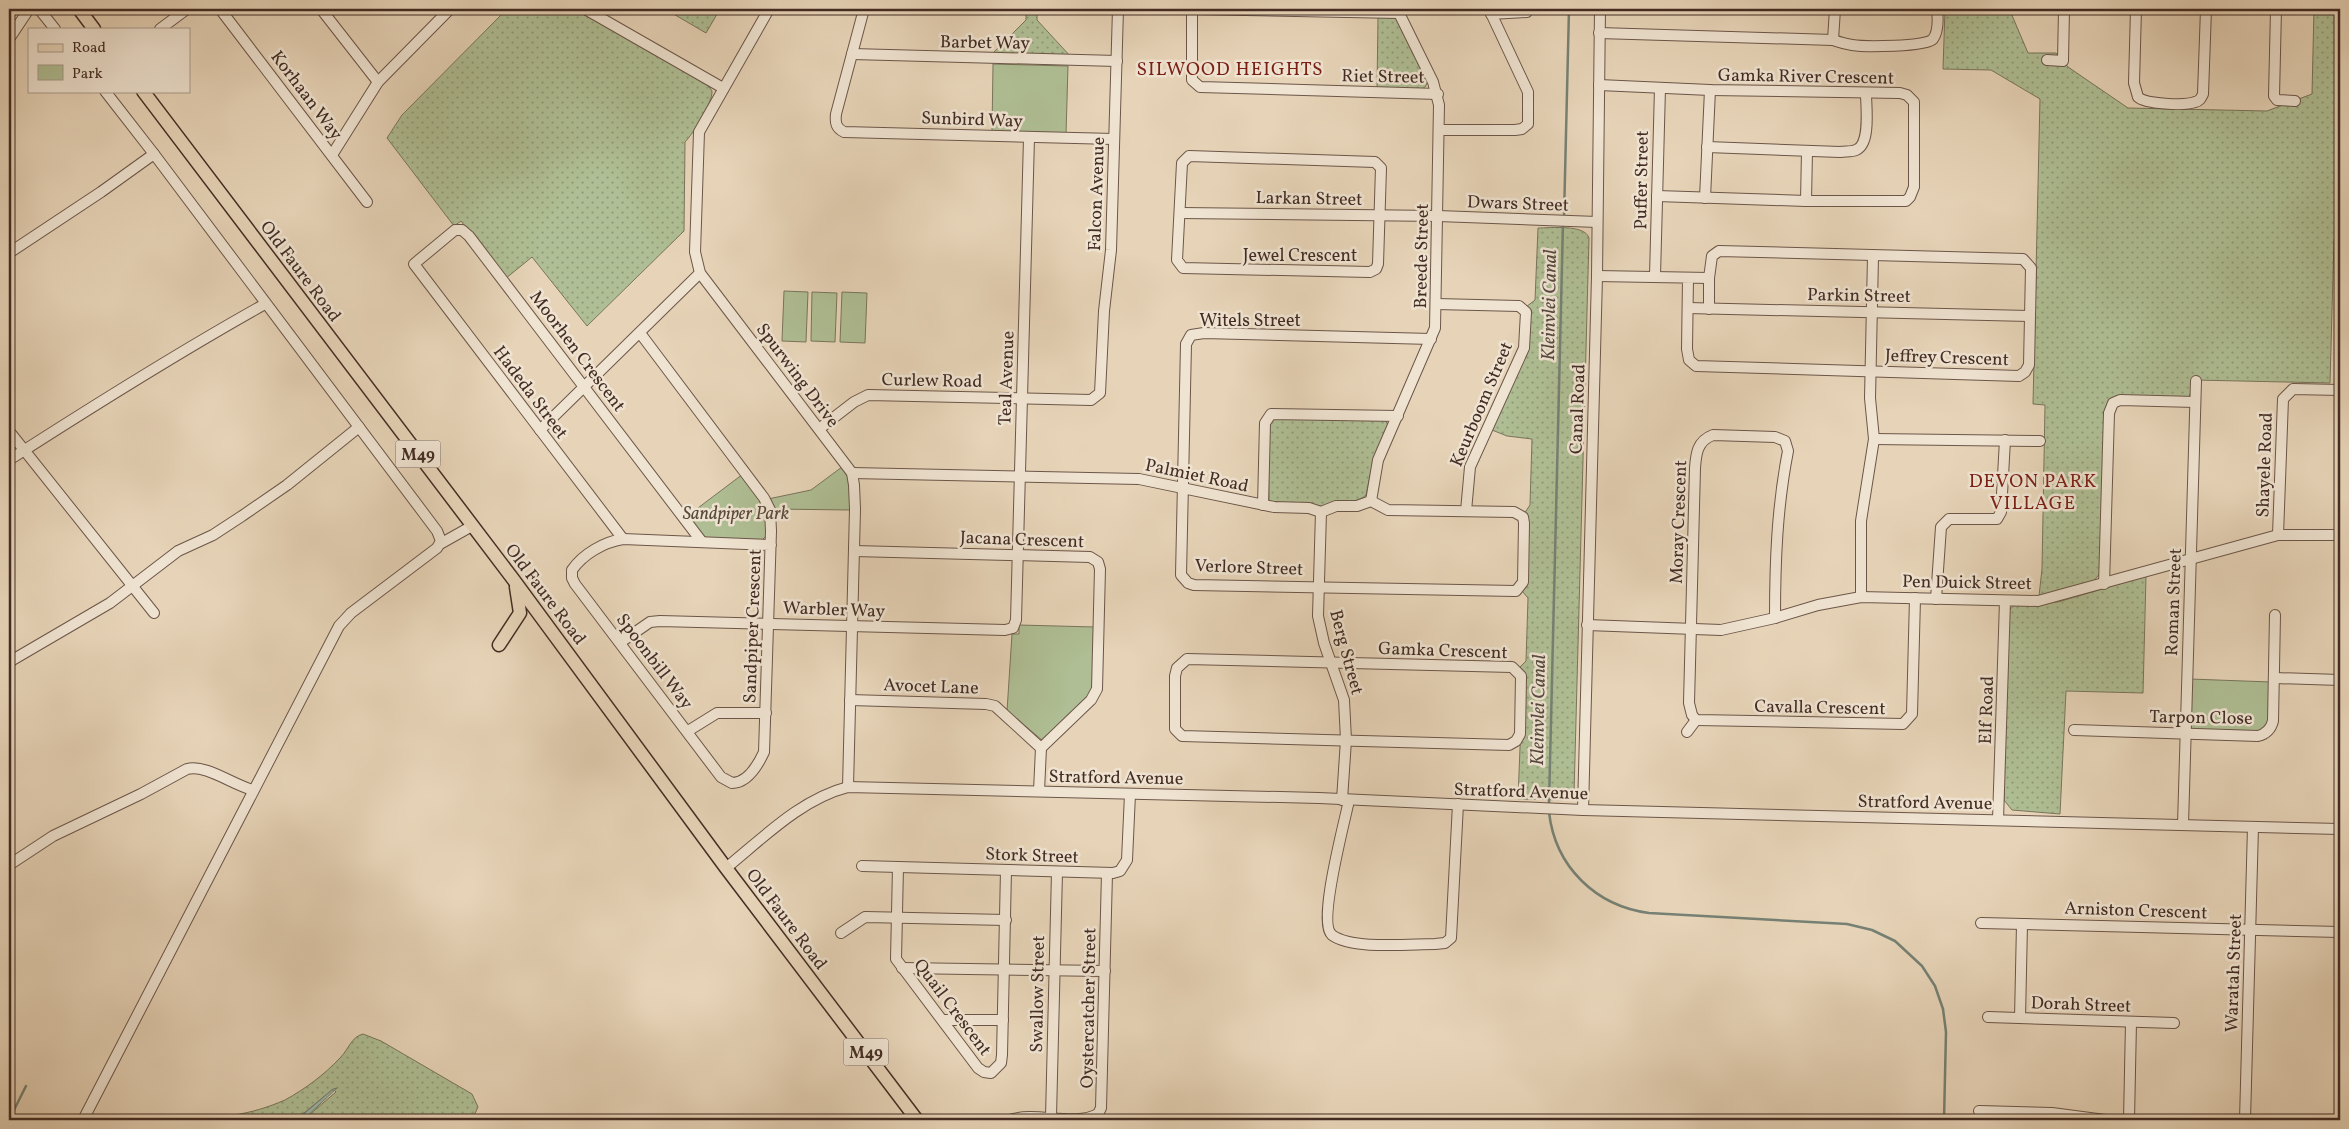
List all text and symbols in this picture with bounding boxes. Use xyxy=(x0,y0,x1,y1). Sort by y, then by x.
legend xyxy=(28,28,190,92)
street label: Barbet Way xyxy=(940,30,1031,57)
text: Road xyxy=(72,38,106,59)
street label: Korhaan Way xyxy=(264,46,348,146)
district label: SILWOOD HEIGHTS xyxy=(1137,57,1323,83)
street label: Gamka River Crescent xyxy=(1718,63,1894,92)
text: Park xyxy=(72,64,103,85)
street label: Riet Street xyxy=(1341,64,1425,91)
street label: Sunbird Way xyxy=(921,106,1024,135)
street label: Puffer Street xyxy=(1629,130,1656,230)
street label: Falcon Avenue xyxy=(1083,136,1112,252)
street label: Larkan Street xyxy=(1255,186,1363,213)
street label: Dwars Street xyxy=(1467,190,1569,219)
street label: Breede Street xyxy=(1409,203,1436,309)
street label: Old Faure Road xyxy=(253,216,346,328)
street label: Jewel Crescent xyxy=(1243,244,1357,269)
water label: Kleinvlei Canal xyxy=(1536,249,1564,361)
street label: Parkin Street xyxy=(1807,283,1911,310)
street label: Moorhen Crescent xyxy=(523,286,631,418)
street label: Witels Street xyxy=(1199,309,1301,334)
street label: Spurwing Drive xyxy=(749,319,844,433)
street label: Teal Avenue xyxy=(993,330,1022,426)
street label: Keurboom Street xyxy=(1445,338,1520,471)
street label: Hadeda Street xyxy=(486,341,573,445)
street label: Jeffrey Crescent xyxy=(1884,344,2009,373)
street label: Canal Road xyxy=(1564,364,1593,454)
street label: Curlew Road xyxy=(881,368,983,395)
street label: Shayele Road xyxy=(2251,412,2280,518)
road number: M49 xyxy=(396,440,440,468)
street label: Palmiet Road xyxy=(1143,453,1251,500)
street label: Moray Crescent xyxy=(1665,460,1694,584)
district label: DEVON PARK VILLAGE xyxy=(1969,469,2097,517)
park label: Sandpiper Park xyxy=(683,502,789,527)
street label: Jacana Crescent xyxy=(959,526,1085,555)
street label: Old Faure Road xyxy=(498,539,591,651)
street label: Sandpiper Crescent xyxy=(738,548,769,704)
street label: Roman Street xyxy=(2160,548,2189,656)
street label: Verlore Street xyxy=(1194,554,1304,583)
street label: Pen Duick Street xyxy=(1902,570,2032,597)
street label: Warbler Way xyxy=(782,596,886,625)
street label: Berg Street xyxy=(1322,607,1369,698)
street label: Spoonbill Way xyxy=(609,609,698,715)
street label: Gamka Crescent xyxy=(1378,637,1508,666)
water label: Kleinvlei Canal xyxy=(1525,654,1553,766)
street label: Avocet Lane xyxy=(883,673,979,702)
street label: Elf Road xyxy=(1974,675,2001,745)
street label: Cavalla Crescent xyxy=(1754,695,1886,722)
street label: Tarpon Close xyxy=(2149,705,2253,732)
street label: Stratford Avenue xyxy=(1048,765,1184,792)
street label: Stratford Avenue xyxy=(1453,778,1589,807)
street label: Stratford Avenue xyxy=(1857,790,1993,817)
street label: Stork Street xyxy=(985,842,1079,871)
street label: Old Faure Road xyxy=(739,864,832,976)
street label: Arniston Crescent xyxy=(2064,897,2208,926)
street label: Waratah Street xyxy=(2220,913,2249,1033)
street label: Oystercatcher Street xyxy=(1076,927,1103,1089)
street label: Swallow Street xyxy=(1025,935,1052,1053)
street label: Quail Crescent xyxy=(907,954,997,1062)
street label: Dorah Street xyxy=(2030,991,2132,1020)
road number: M49 xyxy=(844,1038,888,1066)

